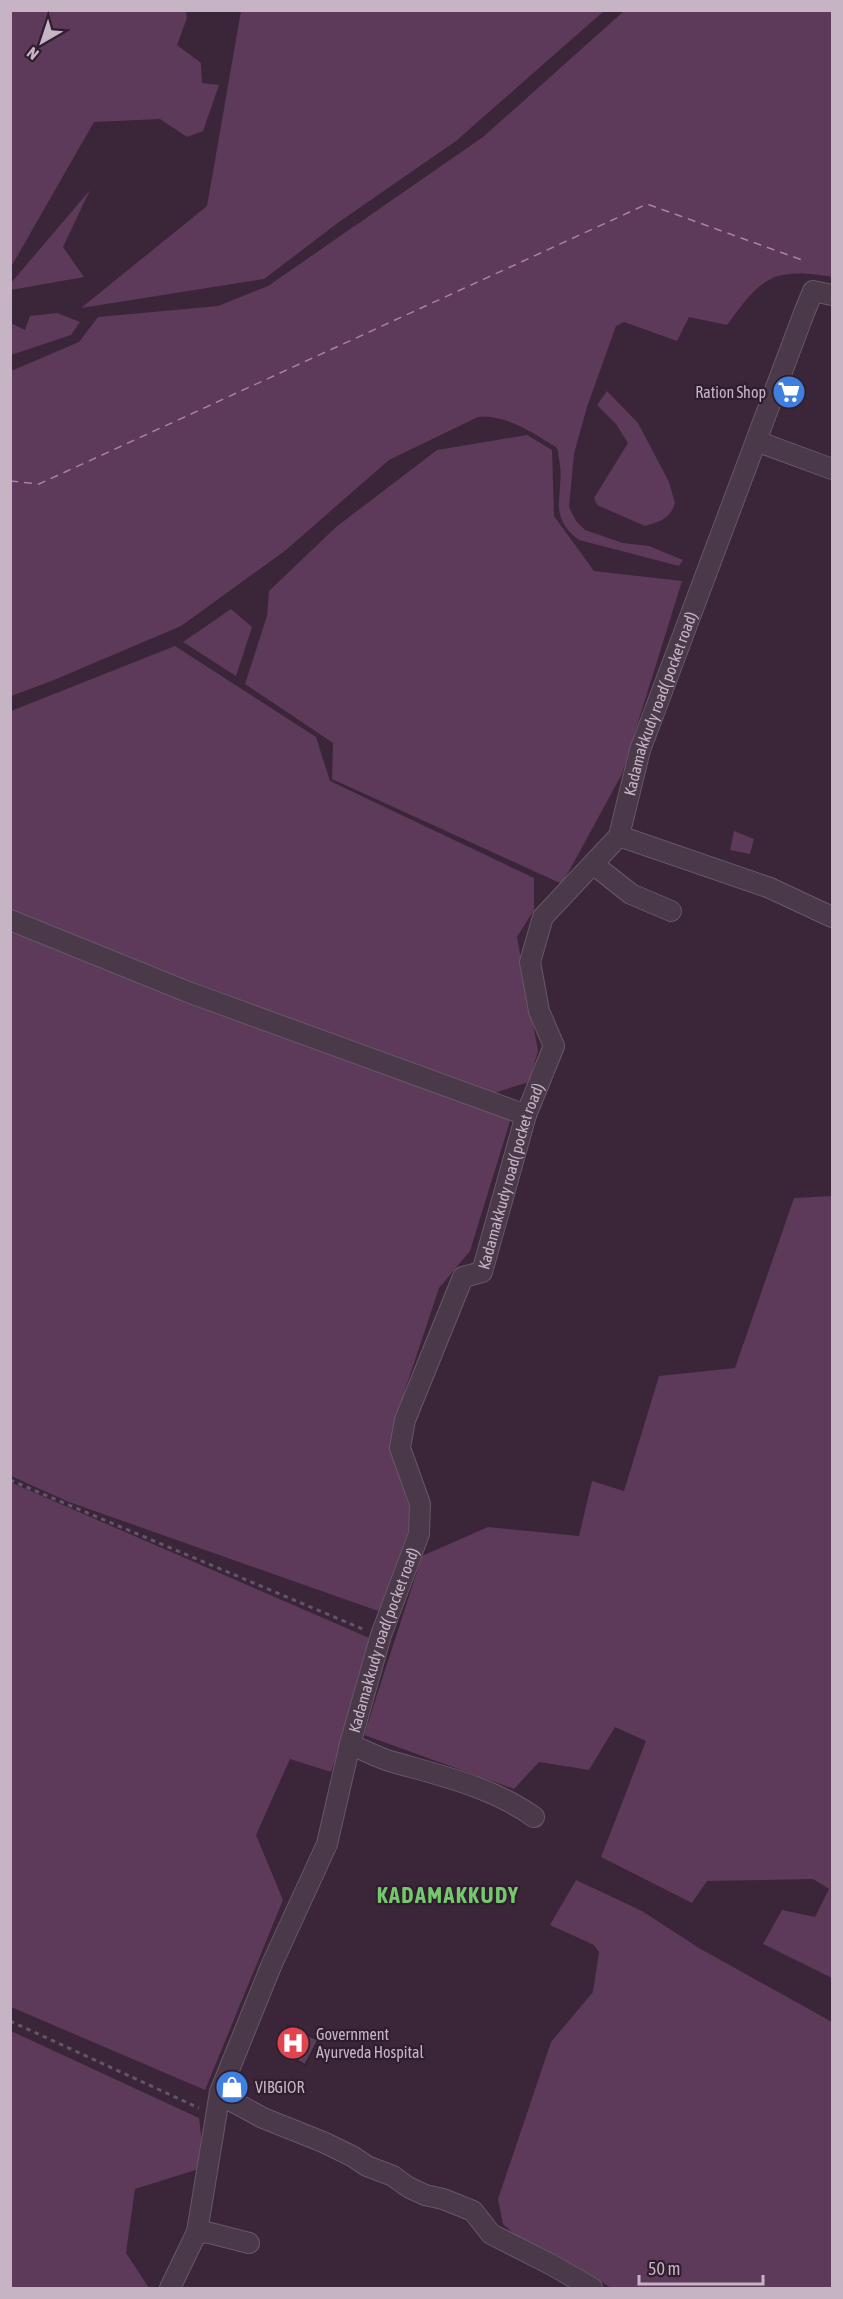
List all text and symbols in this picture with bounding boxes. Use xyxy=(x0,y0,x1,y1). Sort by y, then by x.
north arrow xyxy=(12,12,72,72)
text: N xyxy=(23,44,42,64)
supermarket icon: Ration Shop xyxy=(771,374,807,410)
place label: Ration Shop xyxy=(695,383,766,402)
street label: Kadamakkudy road( pocket road) xyxy=(620,609,701,797)
street label: Kadamakkudy road( pocket road) xyxy=(474,1080,548,1271)
street label: Kadamakkudy road( pocket road) xyxy=(345,1545,423,1735)
district label: KADAMAKKUDY xyxy=(377,1882,519,1908)
hospital icon: Government Ayurveda Hospital xyxy=(275,2025,311,2061)
place label: Government Ayurveda Hospital xyxy=(316,2025,424,2062)
shop icon: VIBGIOR xyxy=(214,2069,250,2105)
place label: VIBGIOR xyxy=(255,2078,304,2096)
scale bar xyxy=(639,2248,764,2286)
text: 50 m xyxy=(648,2258,680,2279)

